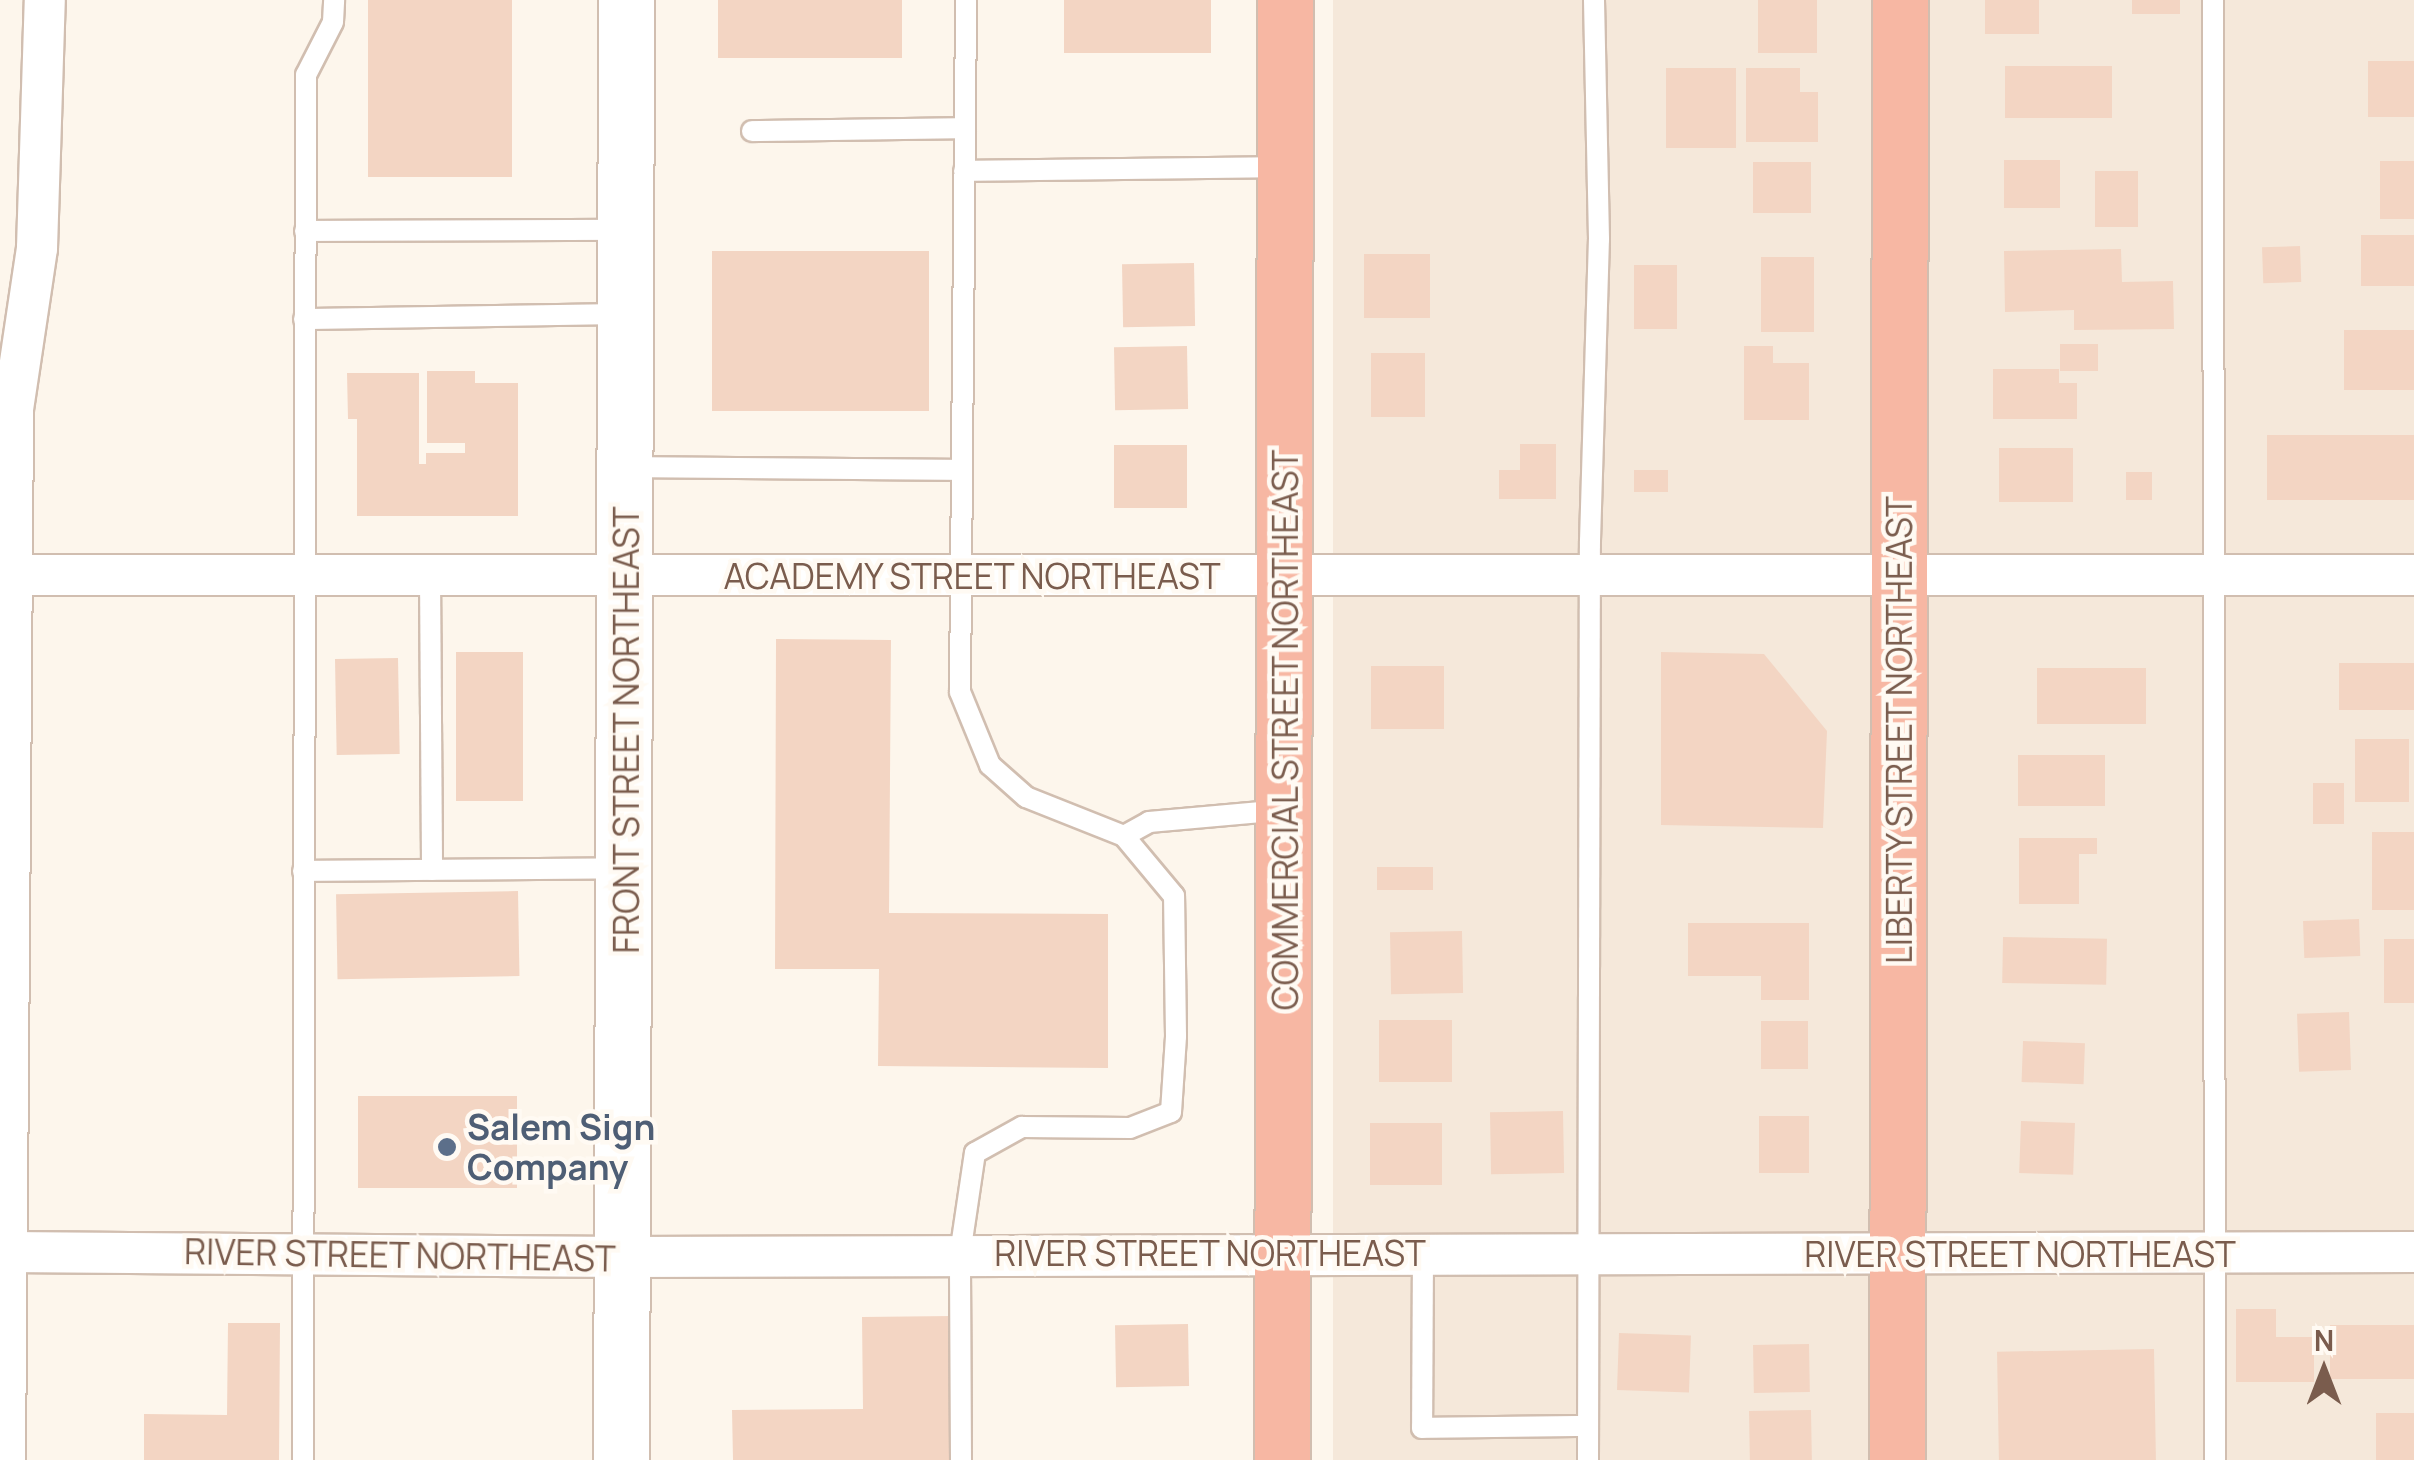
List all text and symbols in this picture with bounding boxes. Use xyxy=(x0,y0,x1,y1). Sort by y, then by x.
street label: COMMERCIAL STREET NORTHEAST xyxy=(1264,448,1306,1012)
street label: LIBERTY STREET NORTHEAST xyxy=(1878,495,1920,965)
street label: FRONT STREET NORTHEAST xyxy=(605,505,647,955)
street label: ACADEMY STREET NORTHEAST xyxy=(722,555,1222,597)
place label: Salem Sign Company xyxy=(467,1106,655,1188)
marker: Salem Sign Company xyxy=(436,1136,458,1158)
street label: RIVER STREET NORTHEAST xyxy=(183,1230,617,1280)
street label: RIVER STREET NORTHEAST xyxy=(994,1232,1426,1274)
street label: RIVER STREET NORTHEAST xyxy=(1804,1233,2236,1275)
north arrow xyxy=(2274,1320,2374,1420)
text: N xyxy=(2314,1321,2334,1359)

